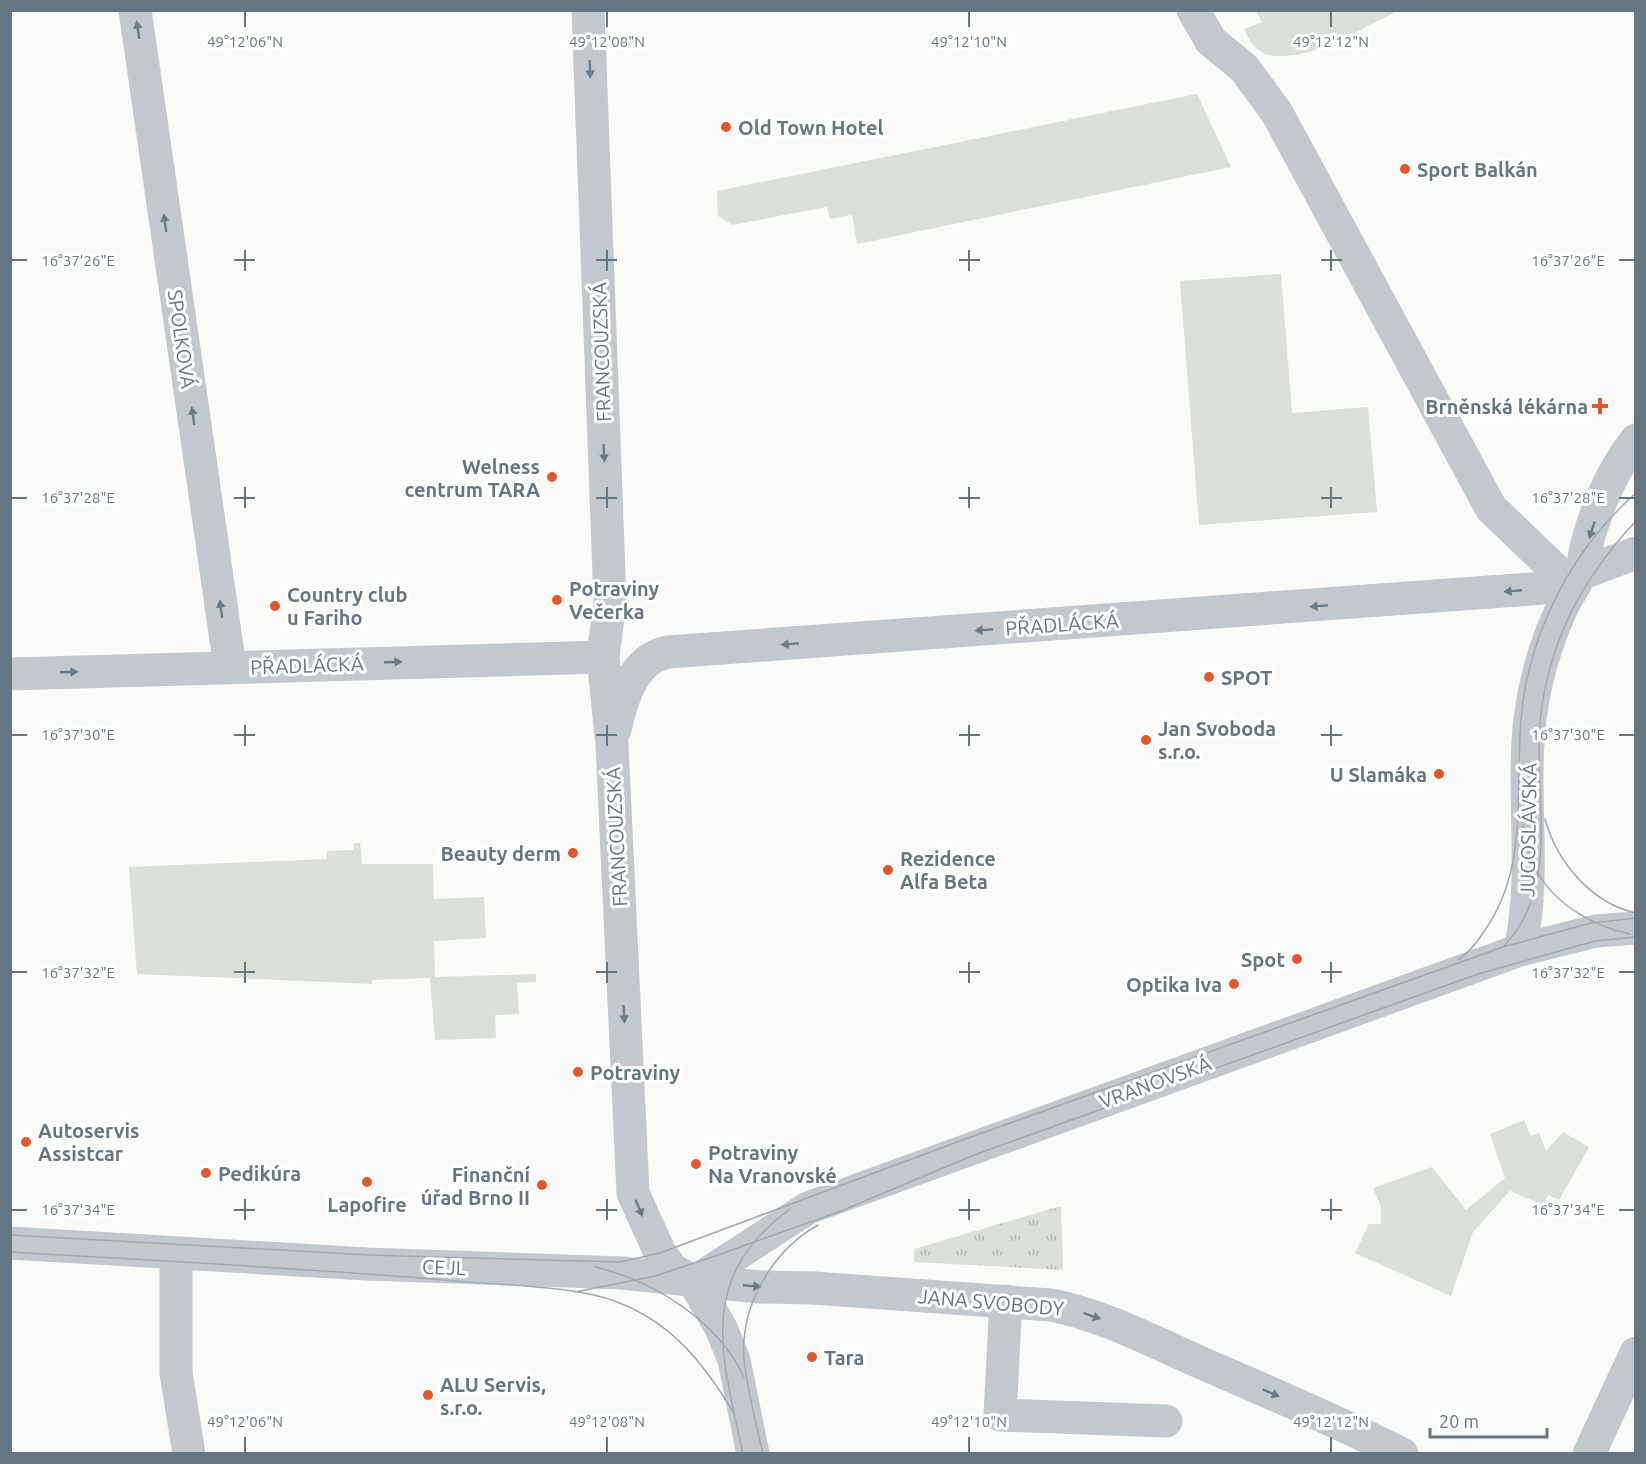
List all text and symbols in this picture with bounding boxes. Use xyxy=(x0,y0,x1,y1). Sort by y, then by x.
one-way arrow xyxy=(133,21,142,40)
text: 49°12'06"N xyxy=(207,33,283,50)
text: 49°12'08"N xyxy=(569,33,645,50)
text: 49°12'10"N xyxy=(931,33,1007,50)
text: 49°12'12"N xyxy=(1293,33,1369,50)
one-way arrow xyxy=(586,59,595,78)
place label: Old Town Hotel xyxy=(738,116,884,139)
marker: Old Town Hotel xyxy=(719,120,733,134)
place label: Sport Balkán xyxy=(1417,158,1538,181)
marker: Sport Balkán xyxy=(1398,162,1412,176)
one-way arrow xyxy=(161,214,170,233)
text: 16°37'26"E xyxy=(41,252,115,269)
text: 16°37'26"E xyxy=(1531,252,1605,269)
street label: FRANCOUZSKÁ xyxy=(587,282,615,422)
street label: SPOLKOVÁ xyxy=(164,288,200,390)
place label: Brněnská lékárna xyxy=(1425,395,1588,418)
marker: Brněnská lékárna xyxy=(1593,399,1607,413)
one-way arrow xyxy=(189,407,198,426)
one-way arrow xyxy=(600,443,609,462)
place label: Welness centrum TARA xyxy=(404,455,540,501)
marker: Welness centrum TARA xyxy=(545,470,559,484)
text: 16°37'28"E xyxy=(41,489,115,506)
text: 16°37'28"E xyxy=(1531,489,1605,506)
one-way arrow xyxy=(1586,521,1596,539)
place label: Potraviny Večerka xyxy=(569,577,659,623)
place label: Country club u Fariho xyxy=(287,583,407,629)
one-way arrow xyxy=(1504,586,1523,596)
marker: Potraviny Večerka xyxy=(550,593,564,607)
marker: Country club u Fariho xyxy=(268,599,282,613)
one-way arrow xyxy=(217,600,226,619)
one-way arrow xyxy=(1310,602,1329,611)
street label: PŘADLÁCKÁ xyxy=(1004,609,1120,639)
one-way arrow xyxy=(975,625,994,635)
one-way arrow xyxy=(780,639,799,649)
street label: PŘADLÁCKÁ xyxy=(250,652,364,678)
one-way arrow xyxy=(384,658,403,667)
place label: SPOT xyxy=(1221,666,1272,689)
one-way arrow xyxy=(59,667,78,677)
marker: SPOT xyxy=(1202,670,1216,684)
place label: Jan Svoboda s.r.o. xyxy=(1158,717,1276,763)
text: 16°37'30"E xyxy=(41,726,115,743)
text: 16°37'30"E xyxy=(1531,726,1605,743)
marker: Jan Svoboda s.r.o. xyxy=(1139,733,1153,747)
place label: U Slamáka xyxy=(1330,763,1427,786)
street label: JUGOSLÁVSKÁ xyxy=(1515,763,1541,897)
street label: FRANCOUZSKÁ xyxy=(601,767,631,907)
marker: U Slamáka xyxy=(1432,767,1446,781)
place label: Beauty derm xyxy=(441,842,561,865)
marker: Beauty derm xyxy=(566,846,580,860)
place label: Rezidence Alfa Beta xyxy=(900,847,996,893)
marker: Rezidence Alfa Beta xyxy=(881,863,895,877)
place label: Spot xyxy=(1241,948,1285,971)
marker: Spot xyxy=(1290,952,1304,966)
text: 16°37'32"E xyxy=(41,964,115,981)
text: 16°37'32"E xyxy=(1531,964,1605,981)
place label: Optika Iva xyxy=(1126,973,1222,996)
marker: Optika Iva xyxy=(1227,977,1241,991)
one-way arrow xyxy=(620,1004,629,1023)
street label: VRANOVSKÁ xyxy=(1096,1051,1214,1113)
place label: Potraviny xyxy=(590,1061,680,1084)
marker: Potraviny xyxy=(571,1065,585,1079)
place label: Autoservis Assistcar xyxy=(38,1119,140,1165)
marker: Autoservis Assistcar xyxy=(19,1135,33,1149)
place label: Potraviny Na Vranovské xyxy=(708,1141,837,1187)
marker: Potraviny Na Vranovské xyxy=(689,1157,703,1171)
place label: Pedikúra xyxy=(218,1162,301,1185)
place label: Finanční úřad Brno II xyxy=(421,1163,530,1209)
marker: Pedikúra xyxy=(199,1166,213,1180)
marker: Lapofire xyxy=(360,1175,374,1189)
marker: Finanční úřad Brno II xyxy=(535,1178,549,1192)
place label: Lapofire xyxy=(327,1193,407,1216)
one-way arrow xyxy=(634,1199,644,1217)
text: 16°37'34"E xyxy=(41,1201,115,1218)
text: 16°37'34"E xyxy=(1531,1201,1605,1218)
street label: CEJL xyxy=(422,1255,466,1279)
one-way arrow xyxy=(743,1281,762,1291)
street label: JANA SVOBODY xyxy=(917,1284,1065,1320)
one-way arrow xyxy=(1083,1312,1101,1321)
place label: Tara xyxy=(824,1346,864,1369)
marker: Tara xyxy=(805,1350,819,1364)
place label: ALU Servis, s.r.o. xyxy=(440,1373,546,1419)
marker: ALU Servis, s.r.o. xyxy=(421,1388,435,1402)
one-way arrow xyxy=(1263,1388,1281,1398)
scale bar xyxy=(1430,1401,1547,1439)
text: 20 m xyxy=(1439,1411,1479,1431)
text: 49°12'06"N xyxy=(207,1413,283,1430)
text: 49°12'08"N xyxy=(569,1413,645,1430)
text: 49°12'10"N xyxy=(931,1413,1007,1430)
text: 49°12'12"N xyxy=(1293,1413,1369,1430)

